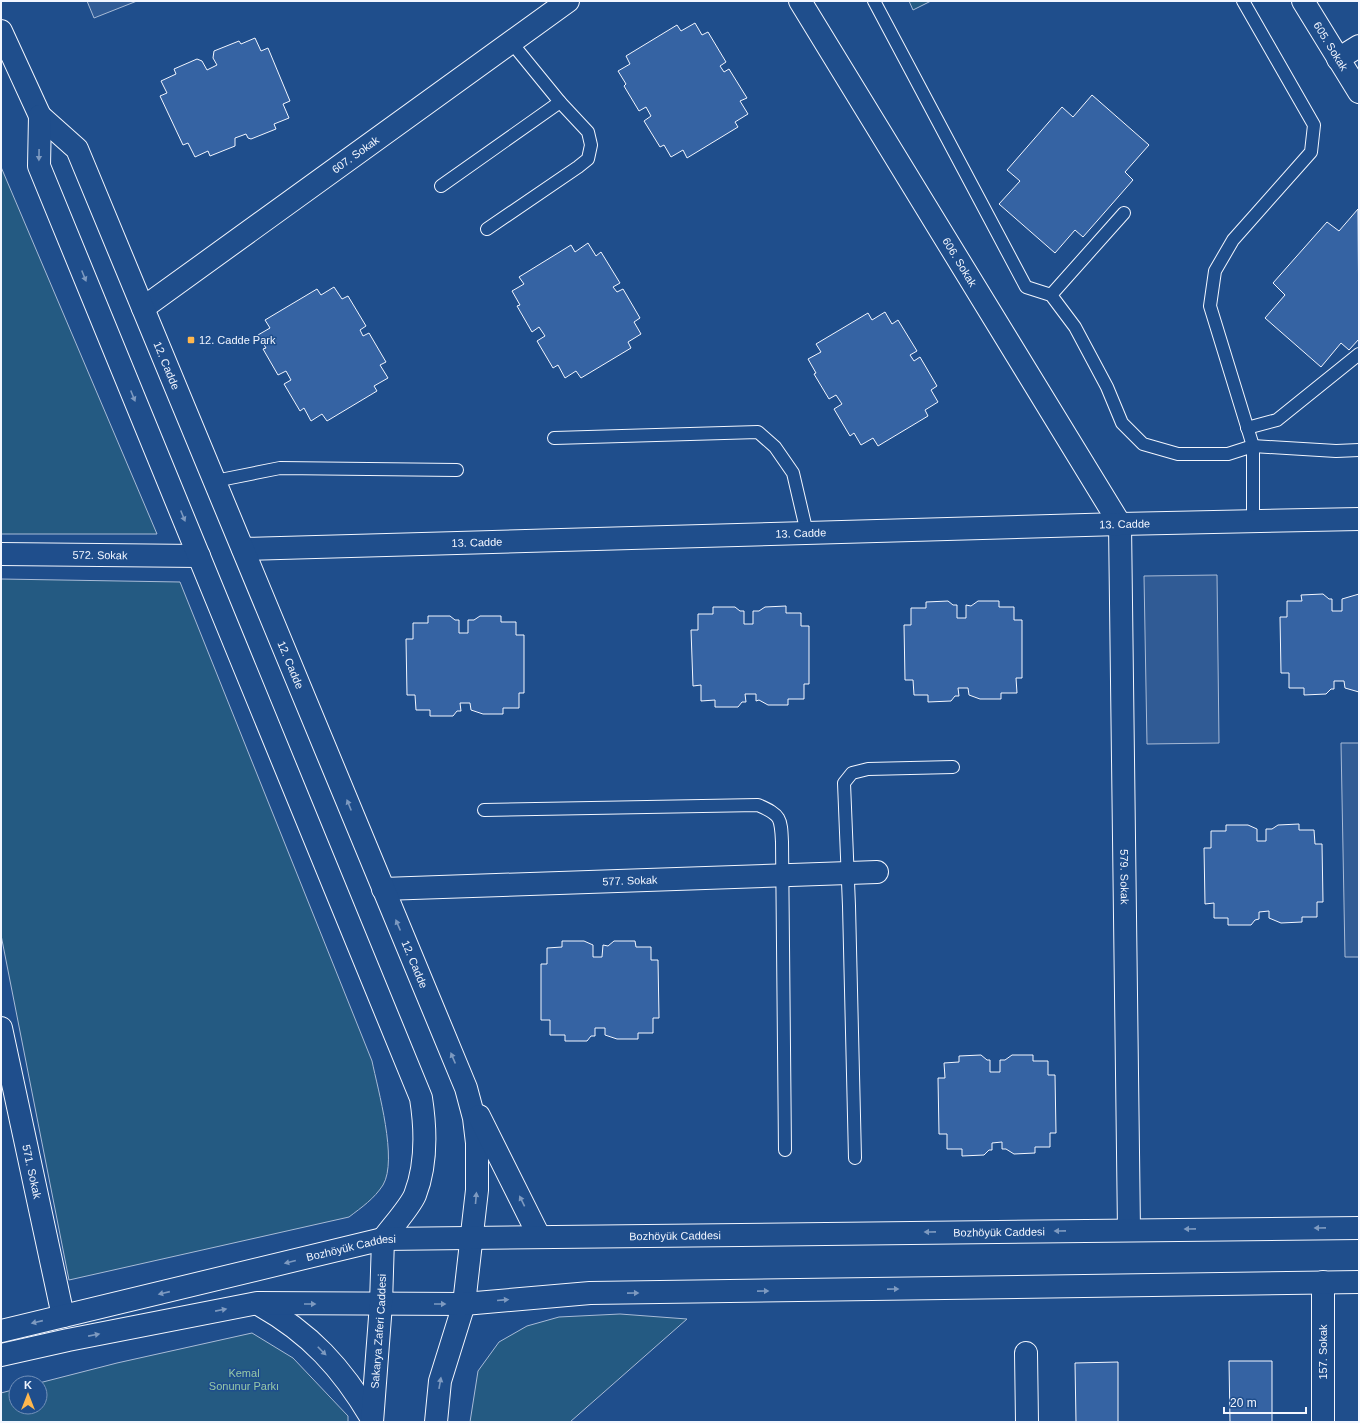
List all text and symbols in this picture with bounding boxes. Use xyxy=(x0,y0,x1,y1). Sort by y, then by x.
street label: 605. Sokak xyxy=(1311,20,1351,73)
street label: 607. Sokak xyxy=(330,133,382,176)
one-way arrow xyxy=(36,149,42,162)
street label: 606. Sokak xyxy=(940,235,979,289)
one-way arrow xyxy=(82,270,88,282)
place label: 12. Cadde Park xyxy=(199,334,276,346)
marker: 12. Cadde Park xyxy=(186,335,196,345)
street label: 12. Cadde xyxy=(151,340,182,391)
one-way arrow xyxy=(131,390,137,402)
one-way arrow xyxy=(180,511,186,523)
street label: 13. Cadde xyxy=(1099,517,1150,531)
street label: 13. Cadde xyxy=(775,526,826,540)
street label: 13. Cadde xyxy=(451,536,502,549)
street label: 572. Sokak xyxy=(72,549,128,561)
street label: 12. Cadde xyxy=(275,639,306,691)
one-way arrow xyxy=(345,798,351,810)
street label: 579. Sokak xyxy=(1118,849,1131,905)
street label: 577. Sokak xyxy=(602,874,658,887)
one-way arrow xyxy=(395,920,401,931)
street label: 12. Cadde xyxy=(399,938,430,990)
one-way arrow xyxy=(450,1052,456,1064)
street label: 571. Sokak xyxy=(20,1144,44,1200)
one-way arrow xyxy=(473,1192,479,1204)
one-way arrow xyxy=(519,1196,525,1207)
one-way arrow xyxy=(1313,1225,1326,1231)
street label: Bozhöyük Caddesi xyxy=(953,1226,1045,1239)
one-way arrow xyxy=(1183,1226,1196,1232)
one-way arrow xyxy=(1053,1228,1066,1234)
street label: Bozhöyük Caddesi xyxy=(629,1229,721,1242)
one-way arrow xyxy=(923,1229,936,1235)
street label: Bozhöyük Caddesi xyxy=(305,1233,396,1263)
one-way arrow xyxy=(284,1259,296,1265)
street label: Sakarya Zaferi Caddesi xyxy=(369,1274,388,1389)
one-way arrow xyxy=(887,1286,900,1292)
one-way arrow xyxy=(757,1287,769,1294)
one-way arrow xyxy=(627,1289,639,1296)
one-way arrow xyxy=(158,1290,170,1296)
one-way arrow xyxy=(497,1297,509,1304)
one-way arrow xyxy=(304,1301,317,1307)
one-way arrow xyxy=(434,1301,447,1307)
one-way arrow xyxy=(215,1307,228,1313)
one-way arrow xyxy=(31,1319,43,1325)
street label: 157. Sokak xyxy=(1317,1324,1329,1380)
one-way arrow xyxy=(88,1331,100,1337)
one-way arrow xyxy=(317,1346,327,1356)
park label: Kemal Sonunur Parkı xyxy=(209,1367,279,1392)
north arrow xyxy=(8,1375,48,1415)
one-way arrow xyxy=(437,1377,443,1389)
text: K xyxy=(24,1379,32,1391)
scale bar xyxy=(1224,1389,1306,1415)
text: 20 m xyxy=(1230,1396,1257,1410)

